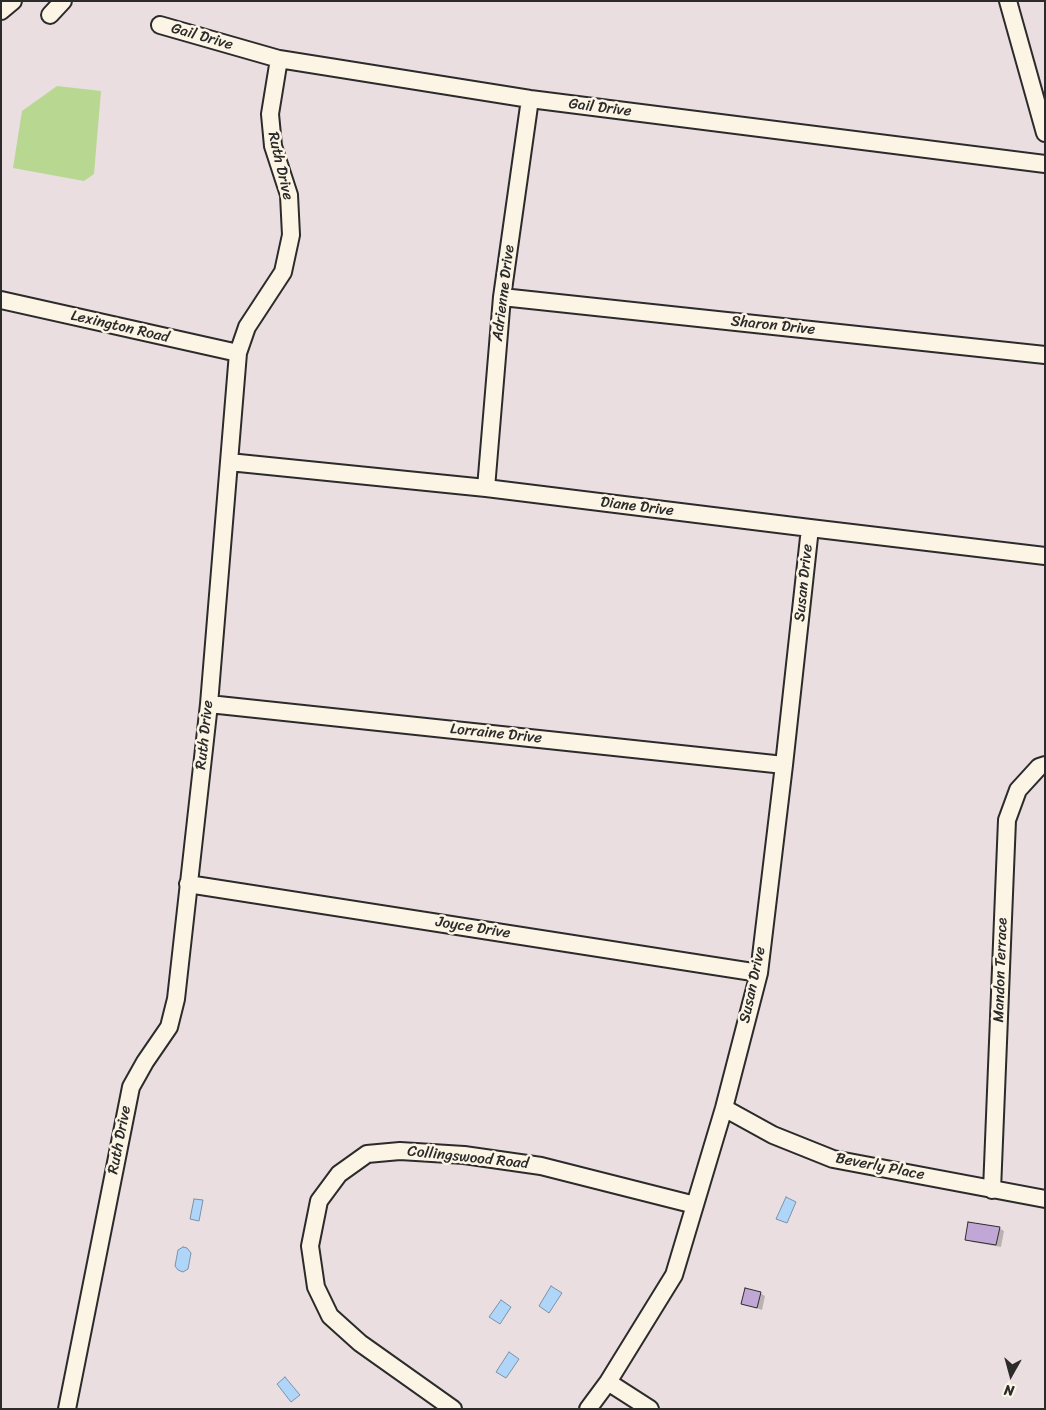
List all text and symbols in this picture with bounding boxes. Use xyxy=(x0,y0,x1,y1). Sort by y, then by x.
street label: Gail Drive xyxy=(169,20,235,54)
street label: Gail Drive xyxy=(568,95,632,121)
street label: Ruth Drive xyxy=(263,130,297,202)
street label: Adrienne Drive xyxy=(489,244,519,342)
street label: Lexington Road xyxy=(69,307,171,347)
street label: Sharon Drive xyxy=(730,313,816,339)
street label: Diane Drive xyxy=(599,494,675,520)
street label: Susan Drive xyxy=(791,543,817,623)
street label: Ruth Drive xyxy=(192,700,218,770)
street label: Lorraine Drive xyxy=(449,720,543,748)
street label: Joyce Drive xyxy=(434,913,512,943)
street label: Mandon Terrace xyxy=(990,917,1012,1023)
street label: Susan Drive xyxy=(736,945,770,1025)
street label: Ruth Drive xyxy=(105,1104,135,1176)
street label: Collingswood Road xyxy=(407,1143,529,1173)
street label: Beverly Place xyxy=(834,1150,926,1184)
north arrow xyxy=(986,1350,1036,1400)
text: N xyxy=(1003,1377,1015,1403)

